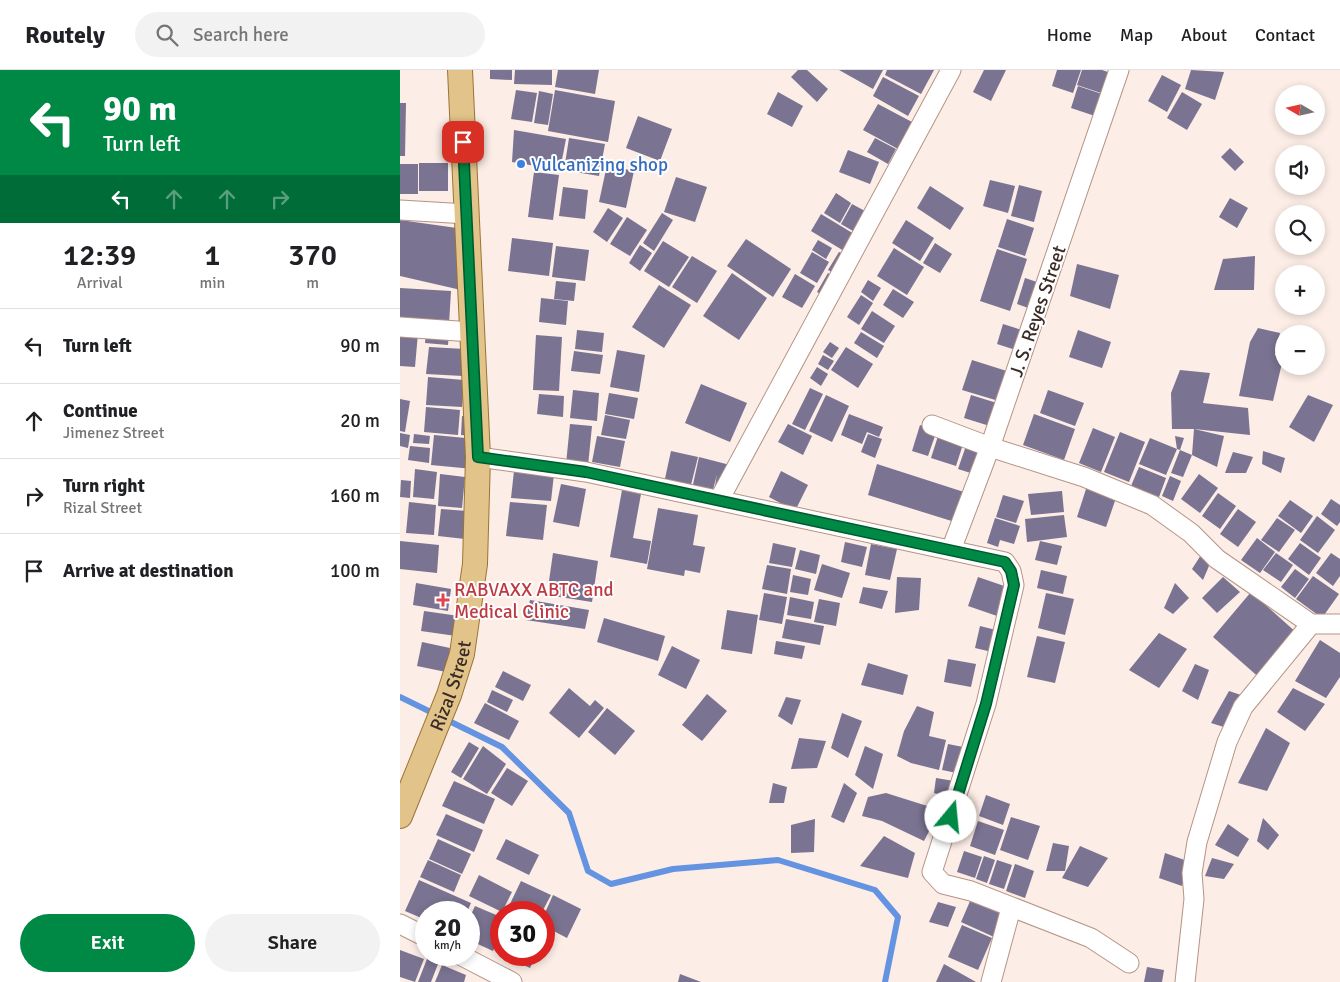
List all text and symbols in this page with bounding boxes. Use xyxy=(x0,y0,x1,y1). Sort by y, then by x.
search box xyxy=(135,12,485,57)
text: Routely xyxy=(25,20,105,50)
icon: search xyxy=(153,21,181,49)
text: Search here xyxy=(193,23,289,47)
text: Home xyxy=(1047,24,1092,46)
text: Map xyxy=(1120,24,1153,46)
text: About xyxy=(1181,24,1227,46)
text: Contact xyxy=(1255,24,1315,46)
north arrow xyxy=(1275,85,1325,135)
map controls xyxy=(1275,85,1325,375)
text: 90 m xyxy=(103,87,177,130)
icon: left xyxy=(20,90,85,155)
pin xyxy=(442,121,484,163)
icon: arrive xyxy=(449,128,477,156)
text: Turn left xyxy=(103,130,181,157)
button: sound xyxy=(1275,145,1325,195)
place label: Vulcanizing shop xyxy=(531,153,668,177)
marker: Vulcanizing shop xyxy=(515,158,527,170)
icon: left xyxy=(107,185,135,213)
icon: ahead xyxy=(160,185,188,213)
icon: ahead xyxy=(213,185,241,213)
icon: right xyxy=(266,185,294,213)
button: search xyxy=(1275,205,1325,255)
text: 12:39 xyxy=(63,237,136,274)
text: 1 xyxy=(204,237,220,274)
text: 370 xyxy=(288,237,337,274)
street label: J. S. Reyes Street xyxy=(1004,242,1072,380)
button: + xyxy=(1275,265,1325,315)
text: Arrival xyxy=(77,273,123,293)
text: min xyxy=(199,273,225,293)
text: m xyxy=(306,273,319,293)
button: − xyxy=(1275,325,1325,375)
icon: left xyxy=(20,332,48,360)
text: Turn left xyxy=(63,334,132,358)
text: 90 m xyxy=(340,334,380,358)
text: Continue xyxy=(63,399,138,423)
icon: ahead xyxy=(20,407,48,435)
text: 20 m xyxy=(340,409,380,433)
text: Jimenez Street xyxy=(63,423,164,443)
text: Turn right xyxy=(63,474,145,498)
icon: right xyxy=(20,482,48,510)
text: 160 m xyxy=(330,484,380,508)
text: Rizal Street xyxy=(63,498,142,518)
icon: arrive xyxy=(20,557,48,585)
text: Arrive at destination xyxy=(63,559,234,583)
text: 100 m xyxy=(330,559,380,583)
place label: RABVAXX ABTC and Medical Clinic xyxy=(454,578,614,624)
marker: RABVAXX ABTC and Medical Clinic xyxy=(436,593,450,607)
street label: Rizal Street xyxy=(425,639,477,735)
position arrow xyxy=(924,790,976,842)
speed limit sign: 30 xyxy=(490,901,555,966)
text: 20 xyxy=(434,912,461,943)
button: Exit xyxy=(20,914,195,972)
button: Share xyxy=(205,914,380,972)
text: km/h xyxy=(434,938,461,953)

